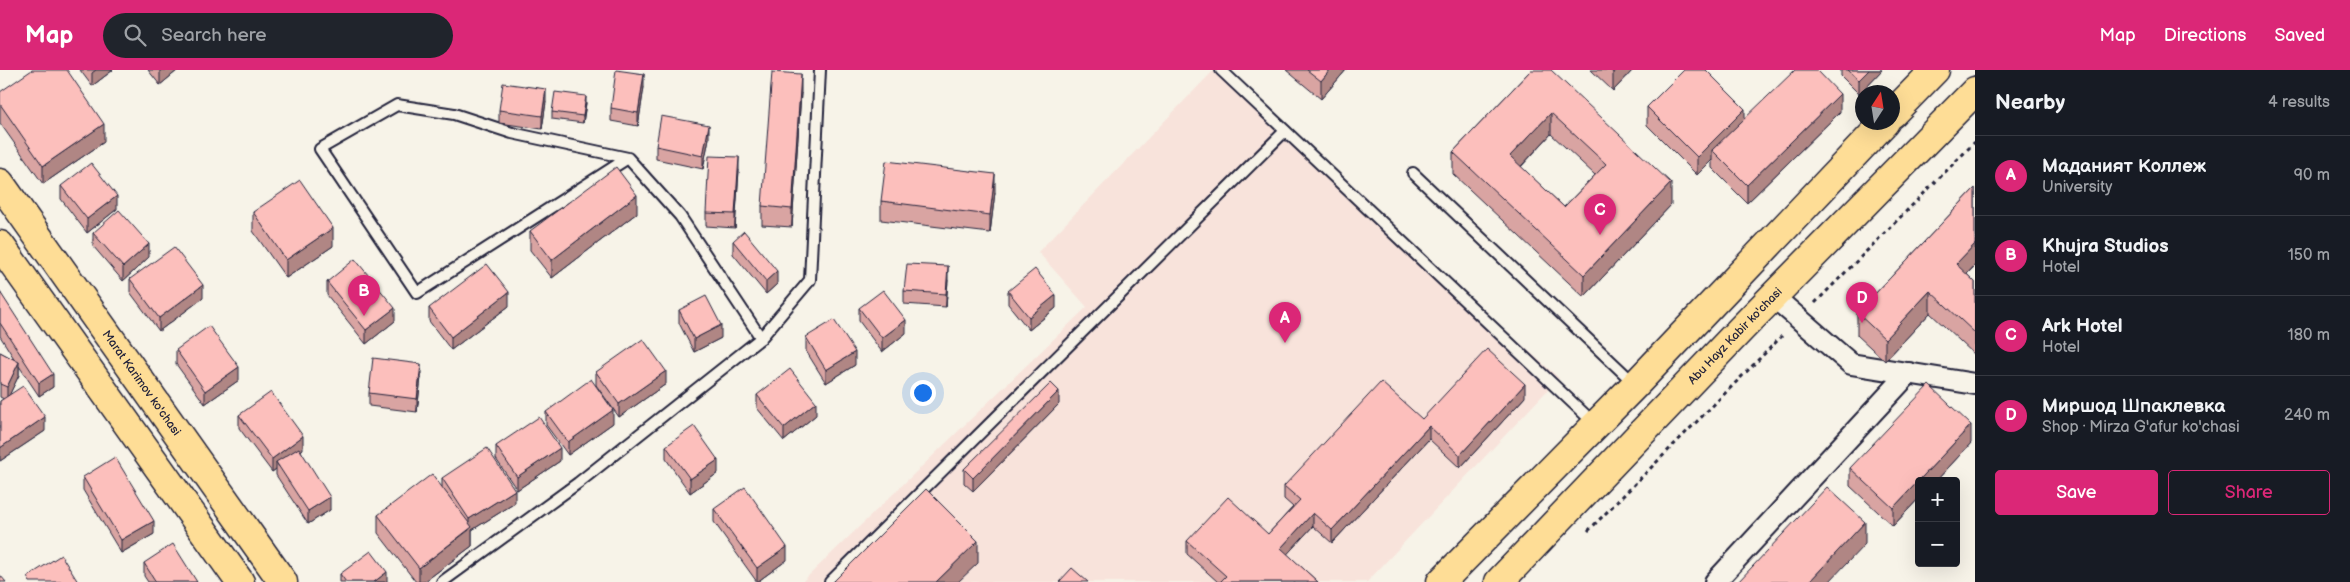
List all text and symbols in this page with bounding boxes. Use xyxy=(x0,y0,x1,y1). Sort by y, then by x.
search box xyxy=(103,13,453,58)
text: Map xyxy=(25,21,73,50)
icon: search xyxy=(121,21,149,49)
text: Search here xyxy=(161,24,267,47)
text: Map xyxy=(2100,25,2136,46)
text: Directions xyxy=(2164,25,2246,46)
text: Saved xyxy=(2274,25,2325,46)
north arrow xyxy=(1855,85,1900,130)
text: Nearby xyxy=(1995,90,2065,115)
text: 4 results xyxy=(2268,93,2330,112)
text: Маданият Коллеж xyxy=(2042,155,2206,178)
text: A xyxy=(2006,166,2016,185)
text: 90 m xyxy=(2294,166,2330,185)
text: University xyxy=(2042,178,2113,197)
pin: C xyxy=(1584,194,1616,235)
text: Khujra Studios xyxy=(2042,235,2169,258)
text: B xyxy=(2005,246,2017,265)
text: 150 m xyxy=(2288,246,2330,265)
text: Hotel xyxy=(2042,258,2080,277)
pin: B xyxy=(348,275,380,316)
pin: D xyxy=(1846,282,1878,323)
street label: Abu Hayz Kabir ko'chasi xyxy=(1685,284,1786,388)
pin: A xyxy=(1269,302,1301,343)
text: Ark Hotel xyxy=(2042,315,2123,338)
text: C xyxy=(2005,326,2017,345)
text: 180 m xyxy=(2288,326,2330,345)
street label: Marat Karimov ko'chasi xyxy=(99,328,184,439)
text: Hotel xyxy=(2042,338,2080,357)
your location xyxy=(910,380,936,406)
text: Миршод Шпаклевка xyxy=(2042,395,2225,418)
text: D xyxy=(2005,406,2017,425)
text: 240 m xyxy=(2284,406,2330,425)
text: Shop · Mirza G'afur ko'chasi xyxy=(2042,418,2240,437)
button: Save xyxy=(1995,470,2158,515)
button: Share xyxy=(2168,470,2330,515)
map controls xyxy=(1915,477,1960,567)
button: + xyxy=(1915,477,1960,522)
button: − xyxy=(1915,522,1960,567)

